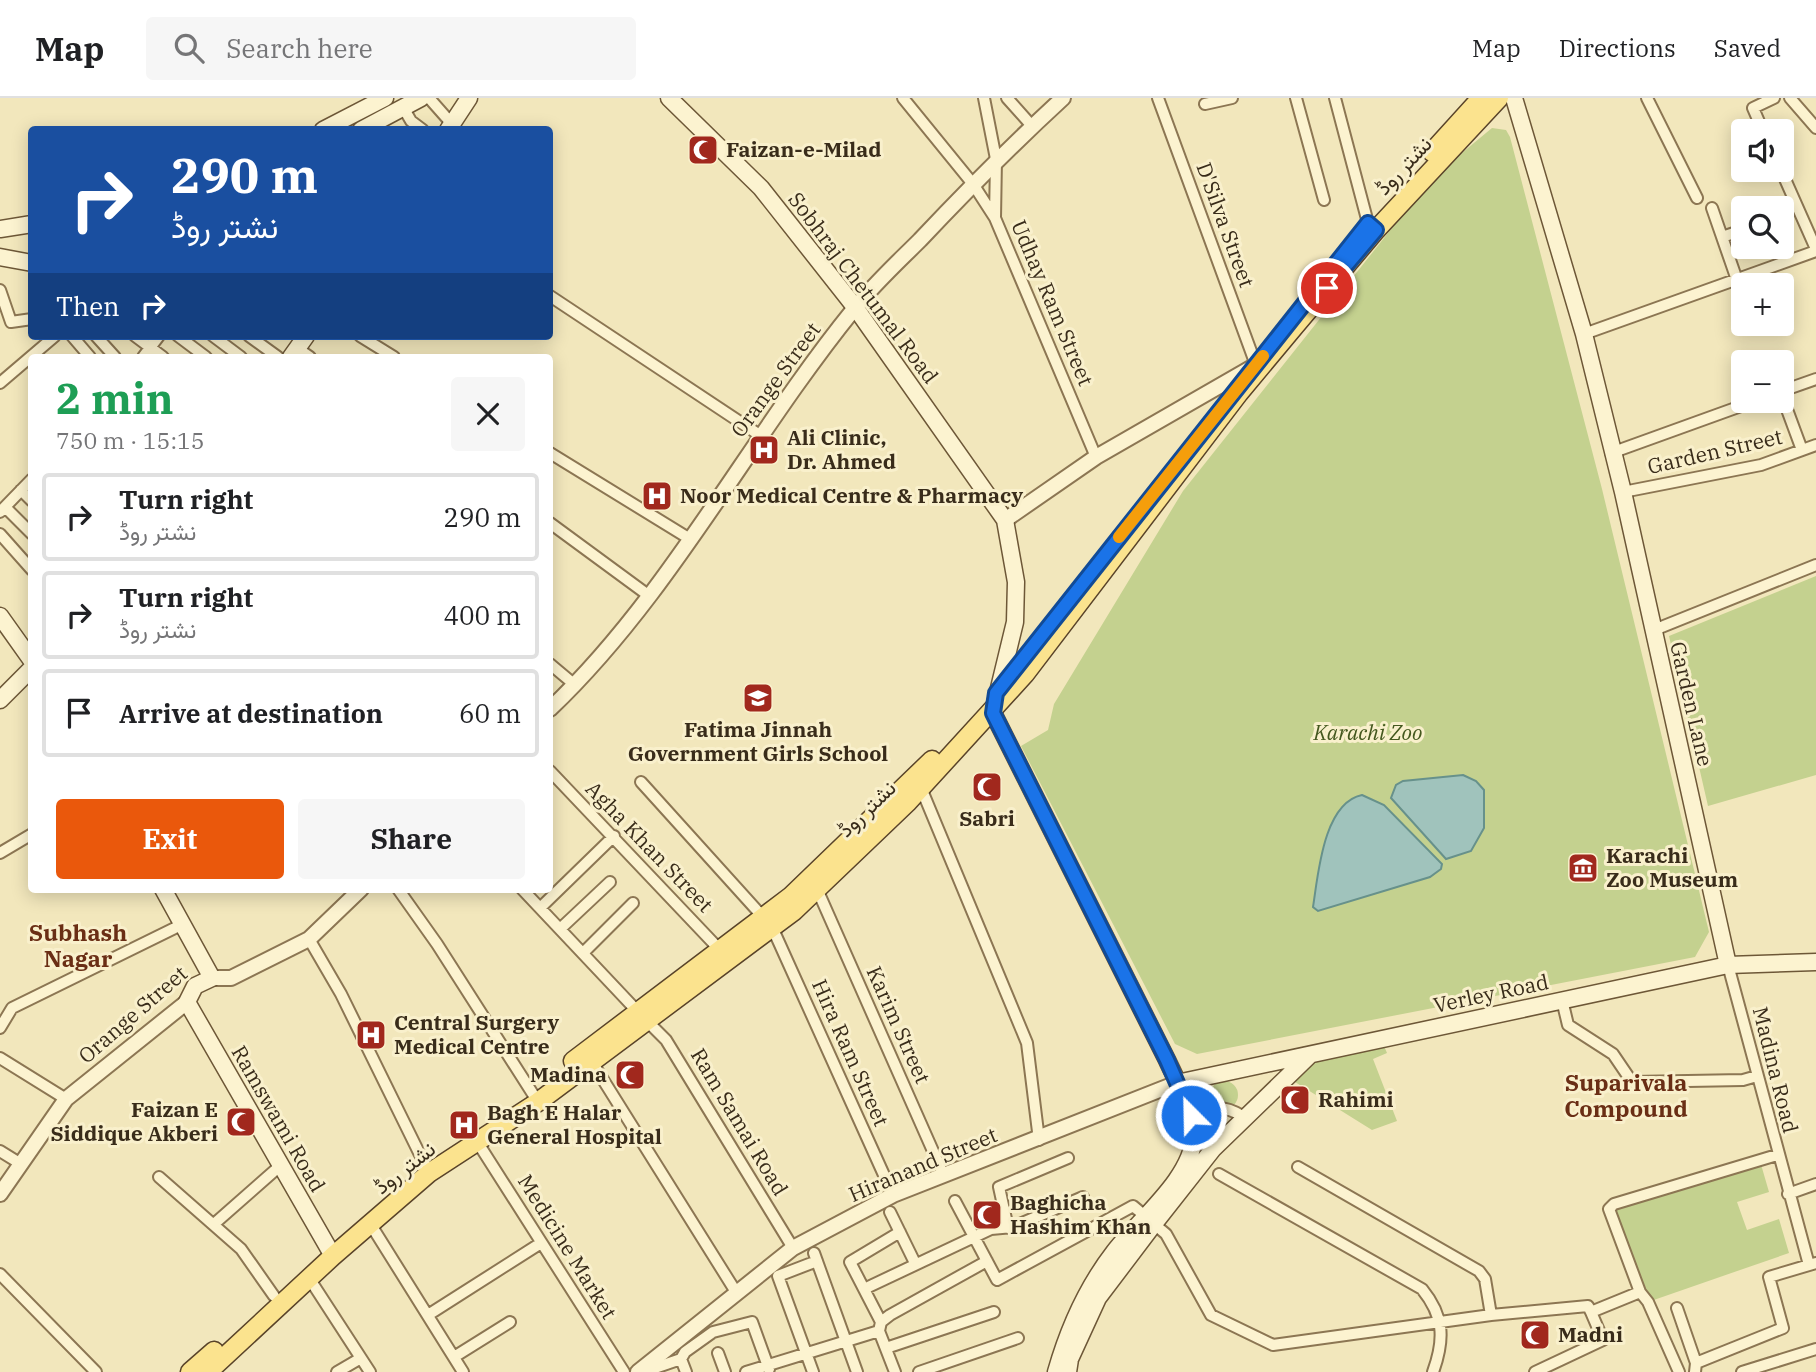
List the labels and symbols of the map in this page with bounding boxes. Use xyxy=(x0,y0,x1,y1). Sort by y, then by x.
street label: نشتر روڈ xyxy=(1369,130,1438,201)
mosque icon: Faizan-e-Milad xyxy=(686,133,720,167)
place label: Faizan-e-Milad xyxy=(726,135,881,163)
street label: D'Silva Street xyxy=(1190,158,1262,291)
street label: Sobhraj Chetumal Road xyxy=(783,186,945,389)
street label: Udhay Ram Street xyxy=(1005,215,1101,390)
pin xyxy=(1297,258,1357,318)
street label: Orange Street xyxy=(724,316,826,443)
street label: Garden Street xyxy=(1645,422,1785,480)
place label: Ali Clinic, Dr. Ahmed xyxy=(787,423,896,475)
hospital icon: Ali Clinic, Dr. Ahmed xyxy=(747,433,781,467)
hospital icon: Noor Medical Centre & Pharmacy xyxy=(640,479,674,513)
place label: Noor Medical Centre & Pharmacy xyxy=(680,481,1023,509)
street label: Garden Lane xyxy=(1664,639,1720,769)
school or university icon: Fatima Jinnah Government Girls School xyxy=(741,681,775,715)
place label: Fatima Jinnah Government Girls School xyxy=(628,715,888,767)
park label: Karachi Zoo xyxy=(1313,718,1422,746)
mosque icon: Sabri xyxy=(970,770,1004,804)
street label: نشتر روڈ xyxy=(831,774,901,843)
street label: Agha Khan Street xyxy=(580,775,720,918)
place label: Sabri xyxy=(959,804,1015,832)
place label: Karachi Zoo Museum xyxy=(1606,841,1738,893)
museum icon: Karachi Zoo Museum xyxy=(1566,851,1600,885)
district label: Subhash Nagar xyxy=(29,917,127,973)
street label: Orange Street xyxy=(72,959,193,1069)
street label: Karim Street xyxy=(861,961,937,1088)
street label: Verley Road xyxy=(1431,967,1551,1019)
street label: Hira Ram Street xyxy=(806,975,896,1131)
street label: Madina Road xyxy=(1747,1004,1805,1136)
place label: Central Surgery Medical Centre xyxy=(394,1008,559,1060)
hospital icon: Central Surgery Medical Centre xyxy=(354,1018,388,1052)
street label: Ramswami Road xyxy=(226,1040,332,1197)
street label: Ram Samai Road xyxy=(685,1043,795,1201)
mosque icon: Madina xyxy=(613,1058,647,1092)
place label: Madina xyxy=(530,1060,607,1088)
district label: Suparivala Compound xyxy=(1564,1067,1688,1123)
position arrow xyxy=(1154,1078,1228,1152)
mosque icon: Rahimi xyxy=(1278,1083,1312,1117)
place label: Rahimi xyxy=(1318,1085,1394,1113)
place label: Faizan E Siddique Akberi xyxy=(50,1095,218,1147)
place label: Bagh E Halar General Hospital xyxy=(487,1098,662,1150)
mosque icon: Faizan E Siddique Akberi xyxy=(224,1105,258,1139)
hospital icon: Bagh E Halar General Hospital xyxy=(447,1108,481,1142)
street label: Hiranand Street xyxy=(844,1120,1001,1208)
street label: نشتر روڈ xyxy=(368,1134,441,1200)
street label: Medicine Market xyxy=(512,1169,624,1324)
place label: Baghicha Hashim Khan xyxy=(1010,1188,1151,1240)
mosque icon: Baghicha Hashim Khan xyxy=(970,1198,1004,1232)
mosque icon: Madni xyxy=(1518,1318,1552,1352)
place label: Madni xyxy=(1558,1320,1623,1348)

